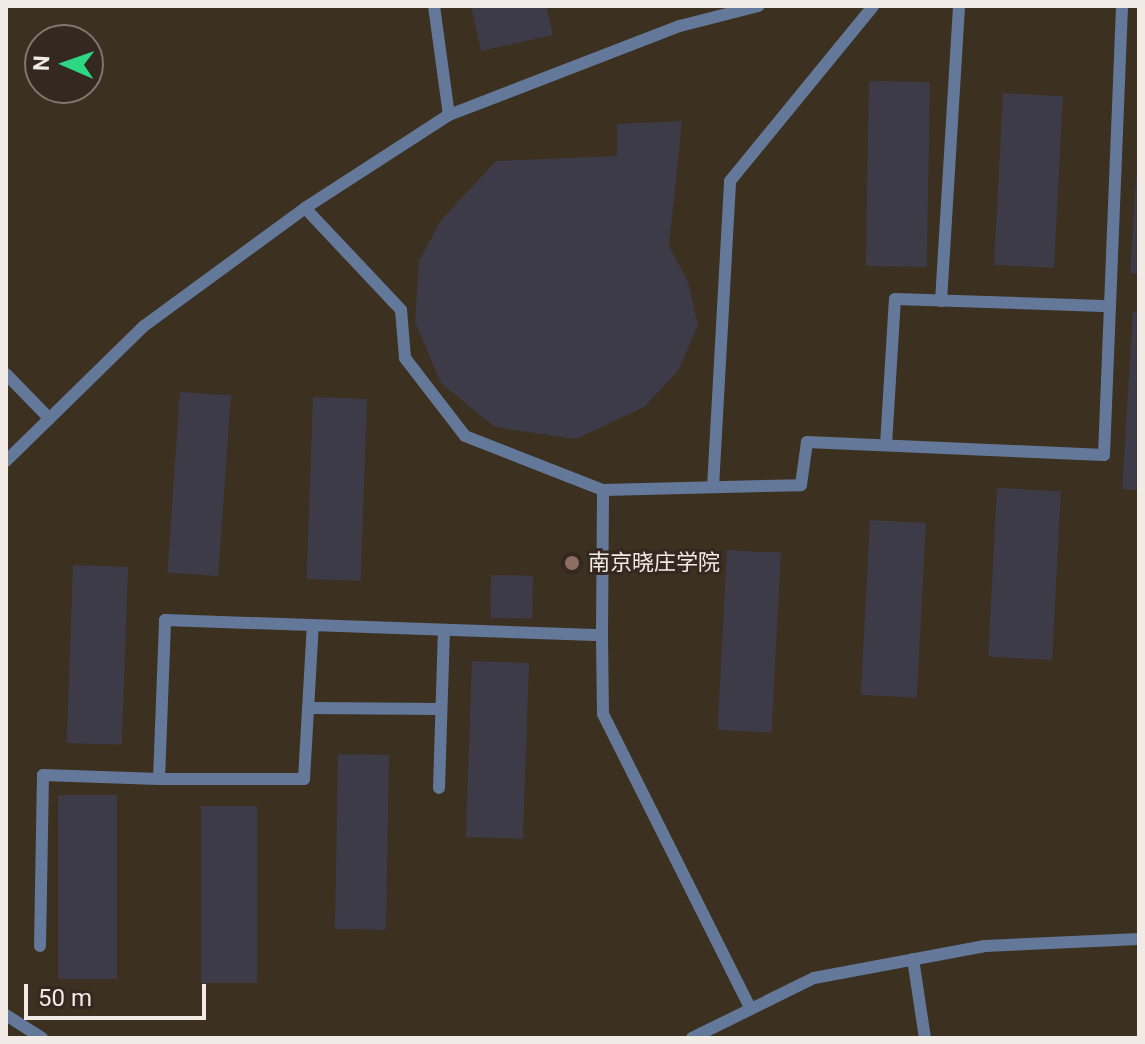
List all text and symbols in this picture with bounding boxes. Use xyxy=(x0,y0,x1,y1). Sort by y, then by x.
north arrow xyxy=(24,24,104,104)
text: N xyxy=(29,55,54,71)
place label: 南京晓庄学院 xyxy=(588,550,720,576)
marker: 南京晓庄学院 xyxy=(563,554,581,572)
scale bar xyxy=(28,968,210,1018)
text: 50 m xyxy=(38,984,92,1012)

